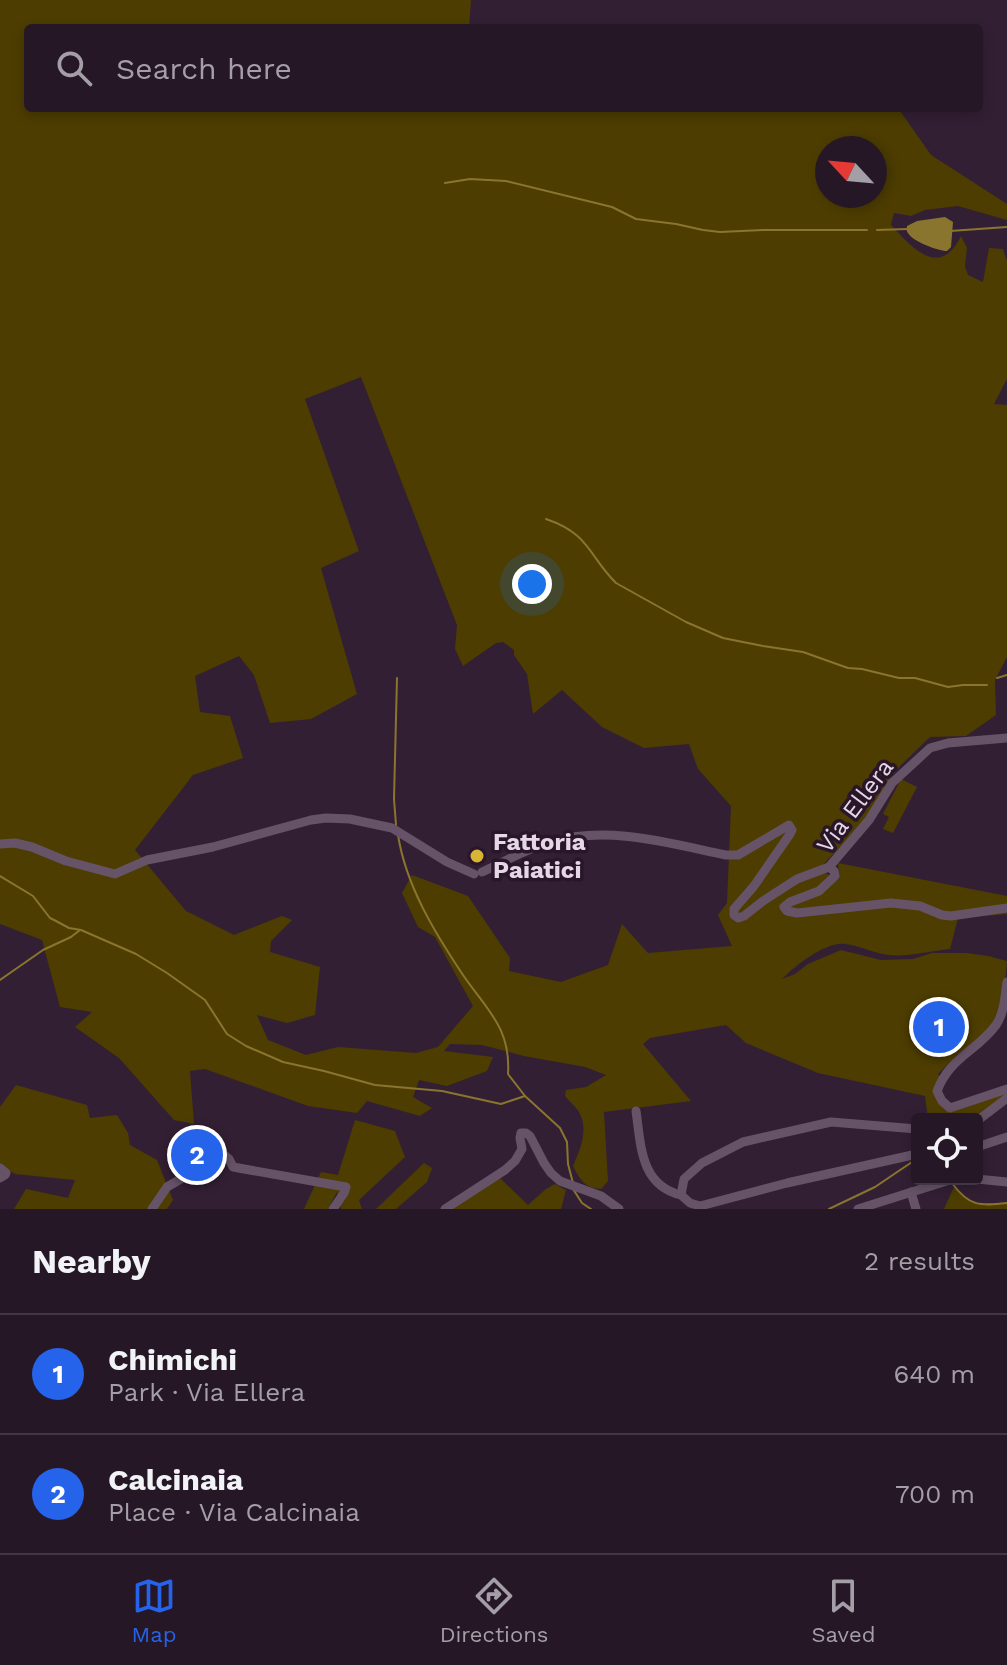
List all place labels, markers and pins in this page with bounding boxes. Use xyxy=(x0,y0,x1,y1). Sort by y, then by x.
place label: Fattoria Paiatici xyxy=(493,828,586,884)
marker: Fattoria Paiatici xyxy=(468,847,486,865)
pin: 1 xyxy=(913,997,965,1057)
pin: 2 xyxy=(171,1125,223,1185)

